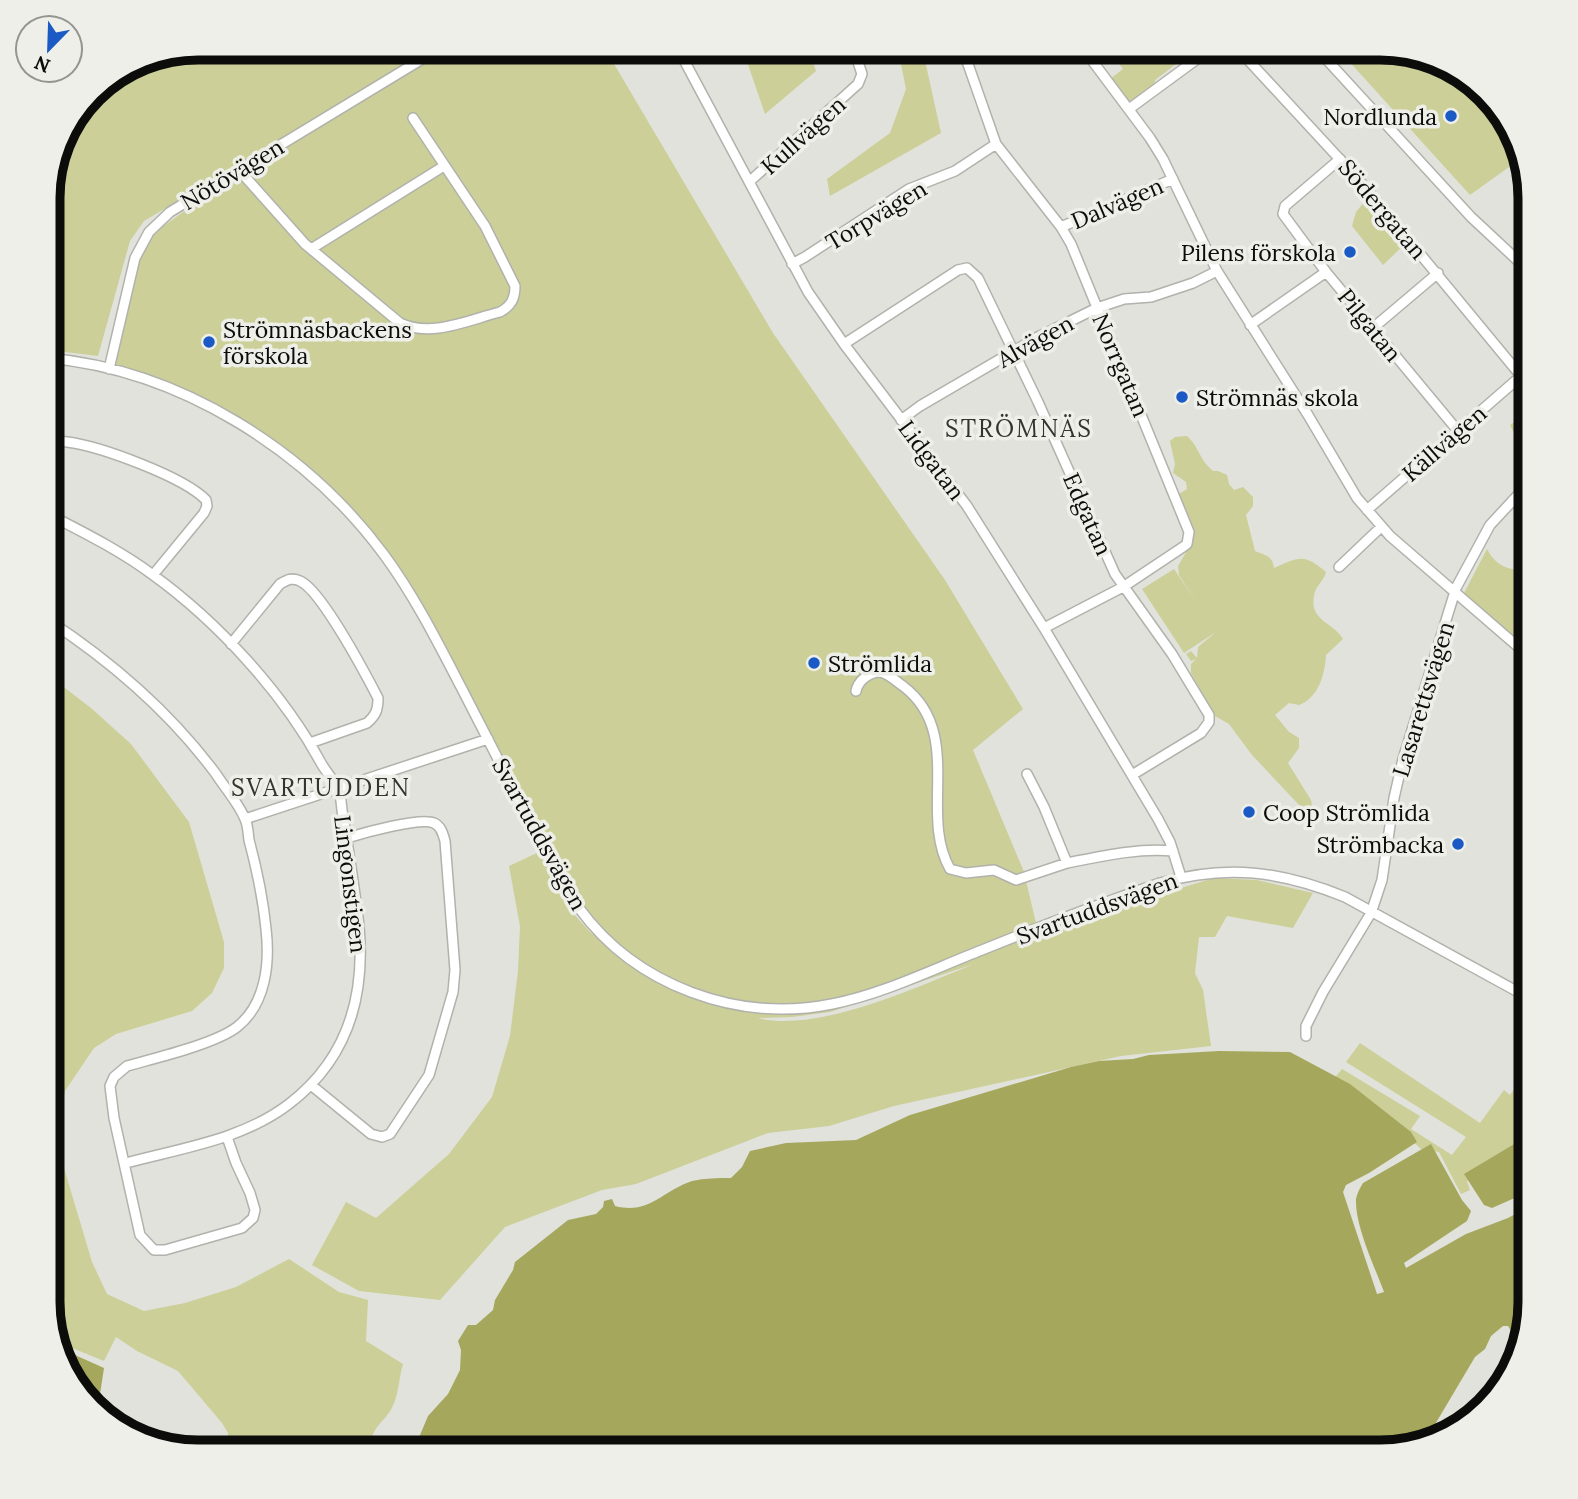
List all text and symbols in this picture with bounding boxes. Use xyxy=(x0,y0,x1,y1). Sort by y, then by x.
north arrow xyxy=(14,14,84,84)
text: N xyxy=(31,51,54,79)
street label: Kullvägen xyxy=(755,89,851,181)
place label: Nordlunda xyxy=(1323,102,1437,131)
marker: Nordlunda xyxy=(1443,108,1459,124)
street label: Nötövägen xyxy=(175,132,289,216)
street label: Södergatan xyxy=(1333,153,1433,265)
street label: Dalvägen xyxy=(1067,171,1167,235)
street label: Torpvägen xyxy=(820,173,932,257)
place label: Pilens förskola xyxy=(1181,238,1336,267)
marker: Pilens förskola xyxy=(1342,244,1358,260)
street label: Pilgatan xyxy=(1332,283,1408,367)
street label: Alvägen xyxy=(991,308,1078,374)
street label: Norrgatan xyxy=(1086,309,1156,421)
place label: Strömnäsbackens förskola xyxy=(223,315,412,370)
marker: Strömnäsbackens förskola xyxy=(201,334,217,350)
place label: Strömnäs skola xyxy=(1196,383,1359,412)
marker: Strömnäs skola xyxy=(1174,389,1190,405)
street label: Källvägen xyxy=(1396,398,1492,487)
district label: STRÖMNÄS xyxy=(945,413,1093,444)
street label: Lidgatan xyxy=(893,414,971,506)
street label: Edgatan xyxy=(1057,468,1119,560)
street label: Lasarettsvägen xyxy=(1386,618,1460,780)
place label: Strömlida xyxy=(828,649,932,678)
marker: Strömlida xyxy=(806,655,822,671)
street label: Svartuddsvägen xyxy=(486,753,594,915)
district label: SVARTUDDEN xyxy=(231,772,411,803)
place label: Coop Strömlida xyxy=(1263,798,1430,827)
marker: Coop Strömlida xyxy=(1241,804,1257,820)
street label: Lingonstigen xyxy=(328,813,374,955)
place label: Strömbacka xyxy=(1317,830,1444,859)
marker: Strömbacka xyxy=(1450,836,1466,852)
street label: Svartuddsvägen xyxy=(1012,865,1182,951)

